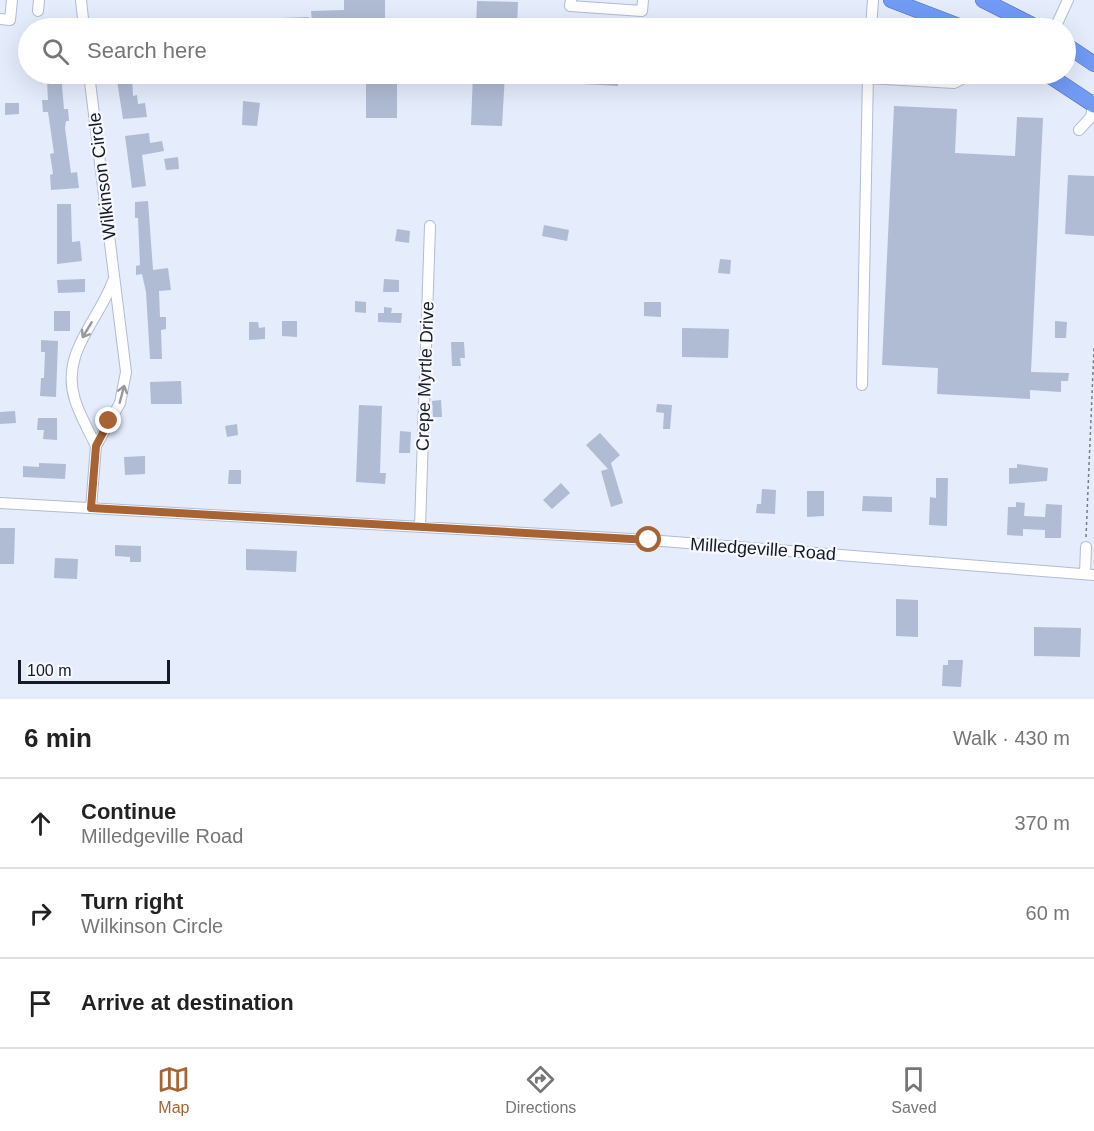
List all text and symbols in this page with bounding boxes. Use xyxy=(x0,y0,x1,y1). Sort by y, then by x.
search box xyxy=(18,18,1076,84)
icon: search xyxy=(39,35,72,68)
text: Search here xyxy=(87,38,207,63)
street label: Wilkinson Circle xyxy=(84,111,120,241)
street label: Crepe Myrtle Drive xyxy=(412,301,438,451)
one-way arrow xyxy=(80,321,92,338)
one-way arrow xyxy=(117,385,128,404)
route end xyxy=(95,407,121,433)
route start xyxy=(635,526,661,552)
street label: Milledgeville Road xyxy=(689,534,837,564)
scale bar xyxy=(18,657,170,684)
text: 100 m xyxy=(27,662,71,679)
text: 6 min xyxy=(24,723,92,753)
text: Walk · 430 m xyxy=(953,727,1070,749)
text: Continue xyxy=(81,799,176,824)
icon: ahead xyxy=(24,807,57,840)
text: 370 m xyxy=(1014,812,1070,834)
text: Milledgeville Road xyxy=(81,825,243,847)
text: Turn right xyxy=(81,889,183,914)
icon: right xyxy=(24,897,57,930)
text: 60 m xyxy=(1026,902,1070,924)
text: Wilkinson Circle xyxy=(81,915,223,937)
icon: arrive xyxy=(24,987,57,1020)
text: Arrive at destination xyxy=(81,990,294,1015)
tab: Map xyxy=(157,1063,190,1117)
tab: Directions xyxy=(505,1063,576,1117)
tab: Saved xyxy=(891,1063,937,1117)

